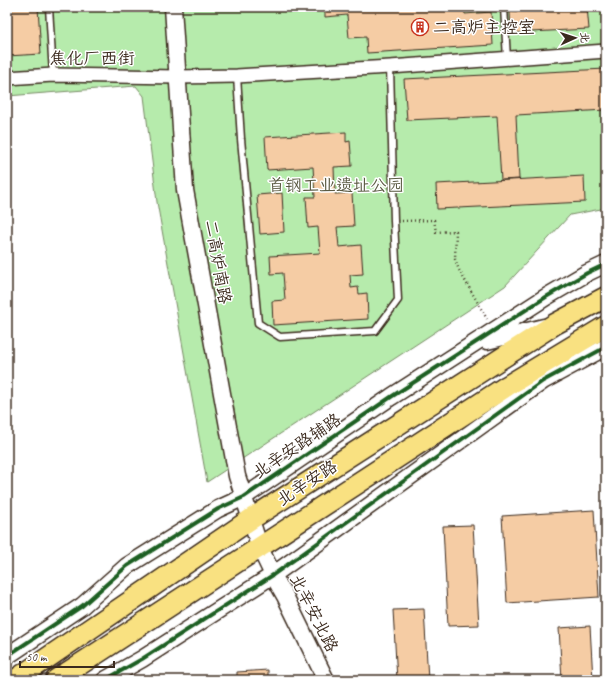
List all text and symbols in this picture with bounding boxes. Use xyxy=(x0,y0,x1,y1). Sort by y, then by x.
building icon: 二高炉主控室 xyxy=(410,17,430,37)
place label: 二高炉主控室 xyxy=(433,17,535,38)
north arrow xyxy=(555,18,595,58)
text: 北 xyxy=(578,32,592,43)
street label: 焦化厂西街 xyxy=(50,48,135,69)
park label: 首钢工业遗址公园 xyxy=(268,175,404,196)
street label: 二高炉南路 xyxy=(200,218,236,306)
street label: 北辛安路辅路 xyxy=(249,409,345,483)
street label: 北辛安路 xyxy=(273,456,341,510)
street label: 北辛安北路 xyxy=(285,570,343,656)
scale bar xyxy=(20,643,114,669)
text: 50 m xyxy=(26,649,48,665)

